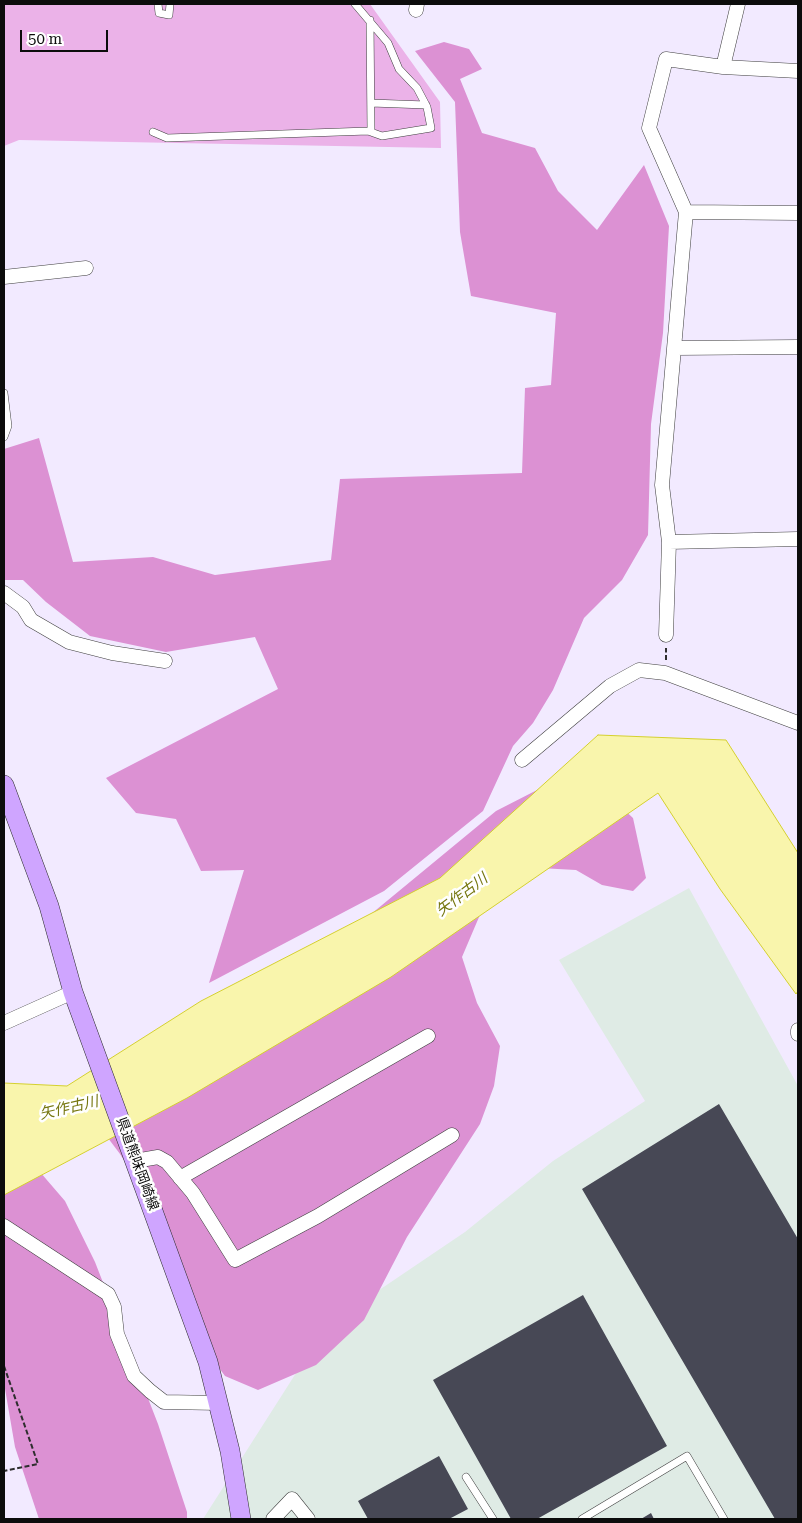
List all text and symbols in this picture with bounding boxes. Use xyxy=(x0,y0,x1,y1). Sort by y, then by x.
scale bar xyxy=(22,20,110,52)
text: 50 m xyxy=(28,30,62,48)
water label: 矢作古川 xyxy=(433,870,491,920)
water label: 矢作古川 xyxy=(38,1092,100,1124)
street label: 県道熊味岡崎線 xyxy=(112,1115,162,1213)

